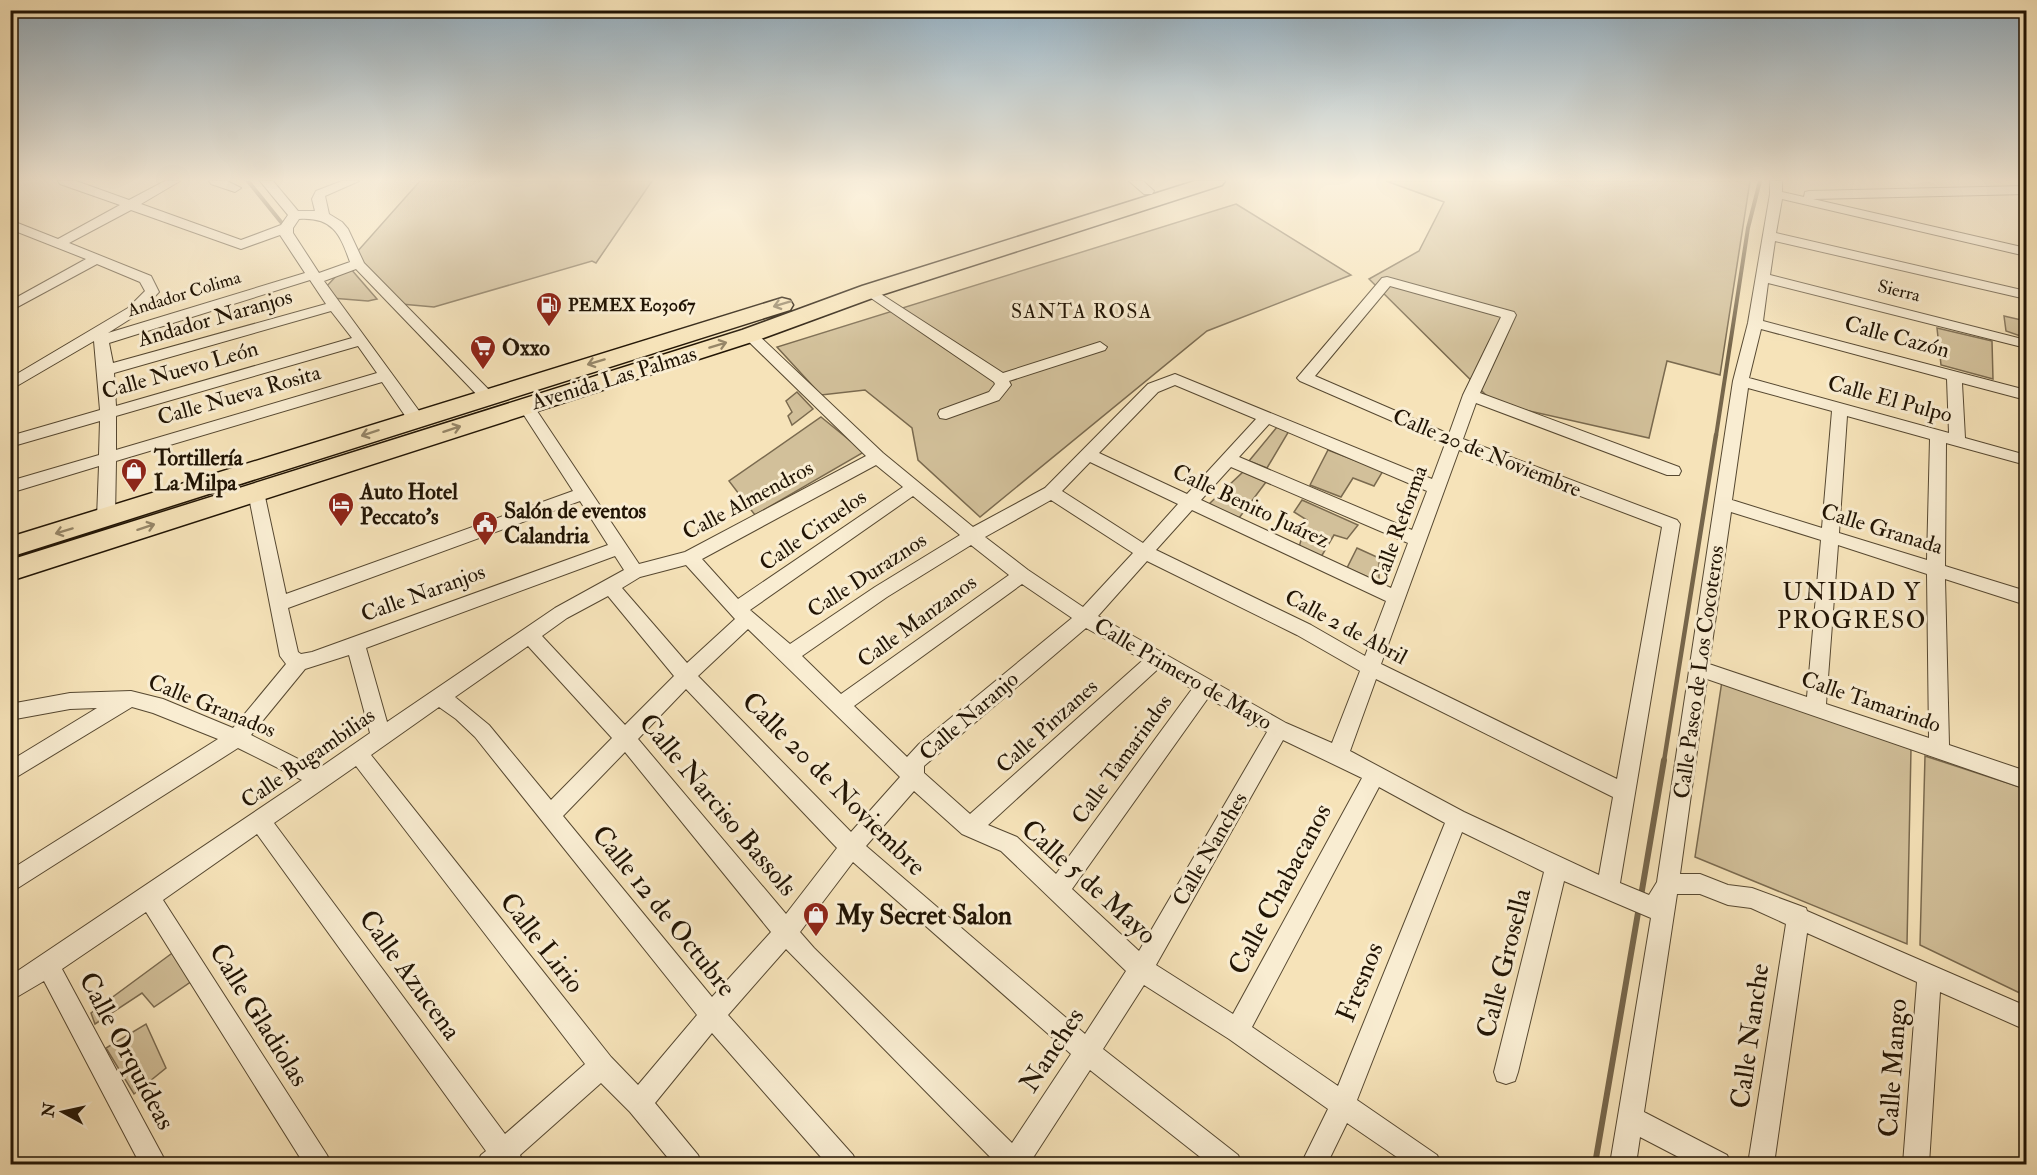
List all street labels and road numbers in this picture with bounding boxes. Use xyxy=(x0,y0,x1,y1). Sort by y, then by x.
street label: Andador Colima xyxy=(124,266,244,322)
street label: Sierra xyxy=(1875,275,1923,308)
street label: Andador Naranjos xyxy=(134,283,295,354)
street label: Calle Cazón xyxy=(1841,310,1953,364)
street label: Calle Nuevo León xyxy=(99,334,261,406)
street label: Avenida Las Palmas xyxy=(527,340,700,417)
street label: Calle Nueva Rosita xyxy=(154,358,325,432)
street label: Calle El Pulpo xyxy=(1824,369,1955,430)
street label: Calle 20 de Noviembre xyxy=(1389,402,1585,504)
street label: Calle Almendros xyxy=(678,454,818,546)
street label: Calle Benito Juárez xyxy=(1168,457,1334,555)
street label: Calle Reforma xyxy=(1364,461,1434,590)
street label: Calle Ciruelos xyxy=(754,483,872,577)
street label: Calle Granada xyxy=(1818,497,1947,561)
street label: Calle Duraznos xyxy=(802,526,932,624)
street label: Calle Paseo de Los Cocoteros xyxy=(1667,544,1731,800)
street label: Calle Naranjos xyxy=(357,558,489,628)
street label: Calle Manzanos xyxy=(852,568,982,674)
street label: Calle 2 de Abril xyxy=(1280,583,1412,671)
street label: Calle Primero de Mayo xyxy=(1089,612,1277,736)
street label: Calle Naranjo xyxy=(914,665,1024,767)
street label: Calle Tamarindo xyxy=(1797,665,1945,739)
street label: Calle Granados xyxy=(144,668,280,744)
street label: Calle Pinzanes xyxy=(990,673,1104,779)
street label: Calle 20 de Noviembre xyxy=(735,685,933,883)
street label: Calle Tamarindos xyxy=(1066,689,1178,829)
street label: Calle Bugambilias xyxy=(236,701,380,815)
street label: Calle Narciso Bassols xyxy=(632,707,804,903)
street label: Calle Nanches xyxy=(1166,787,1254,911)
street label: Calle Chabacanos xyxy=(1221,798,1339,980)
street label: Calle 5 de Mayo xyxy=(1015,813,1163,951)
street label: Calle 12 de Octubre xyxy=(585,819,743,1003)
street label: Calle Grosella xyxy=(1470,884,1539,1041)
street label: Calle Lirio xyxy=(493,886,591,1000)
street label: Calle Azucena xyxy=(352,903,469,1047)
street label: Calle Gladiolas xyxy=(202,937,316,1093)
street label: Fresnos xyxy=(1329,937,1391,1027)
street label: Calle Nanche xyxy=(1723,961,1777,1111)
street label: Calle Orquídeas xyxy=(72,967,182,1135)
street label: Calle Mango xyxy=(1872,998,1914,1138)
street label: Nanches xyxy=(1013,1002,1091,1098)

